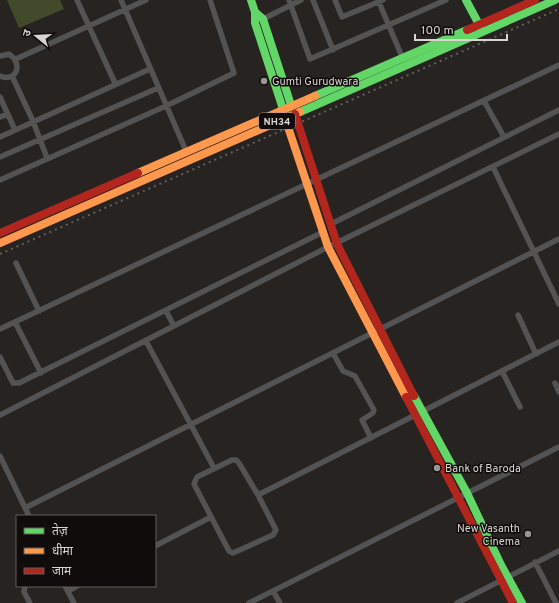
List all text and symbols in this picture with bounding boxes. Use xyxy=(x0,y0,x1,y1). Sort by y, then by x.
north arrow xyxy=(16,16,56,56)
scale bar xyxy=(415,16,507,42)
text: 100 m xyxy=(421,23,454,39)
text: उ xyxy=(20,27,35,38)
place label: Gumti Gurudwara xyxy=(272,75,358,89)
marker: Gumti Gurudwara xyxy=(259,76,269,86)
road number: NH34 xyxy=(259,113,295,129)
place label: Bank of Baroda xyxy=(445,462,521,476)
marker: Bank of Baroda xyxy=(432,463,442,473)
legend xyxy=(16,515,156,587)
place label: New Vasanth Cinema xyxy=(457,522,520,549)
text: तेज़ xyxy=(52,523,69,540)
marker: New Vasanth Cinema xyxy=(523,529,533,539)
text: धीमा xyxy=(52,543,74,560)
text: जाम xyxy=(52,564,72,580)

